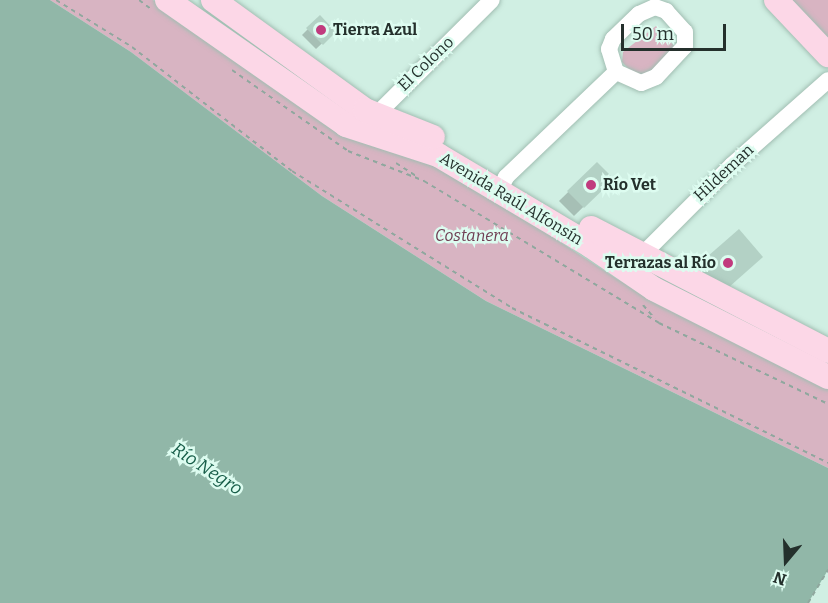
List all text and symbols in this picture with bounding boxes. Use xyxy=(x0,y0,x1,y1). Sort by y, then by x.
scale bar xyxy=(624,12,729,50)
place label: Tierra Azul xyxy=(333,20,417,40)
marker: Tierra Azul xyxy=(314,23,328,37)
text: 50 m xyxy=(632,23,674,45)
street label: El Colono xyxy=(394,33,458,95)
street label: Hildeman xyxy=(690,141,758,205)
street label: Avenida Raúl Alfonsín xyxy=(436,149,586,249)
place label: Río Vet xyxy=(603,175,656,195)
marker: Río Vet xyxy=(584,178,598,192)
park label: Costanera xyxy=(435,226,509,246)
place label: Terrazas al Río xyxy=(605,253,716,273)
marker: Terrazas al Río xyxy=(721,256,735,270)
water label: Río Negro xyxy=(168,438,246,500)
north arrow xyxy=(756,531,816,591)
text: N xyxy=(771,568,789,589)

